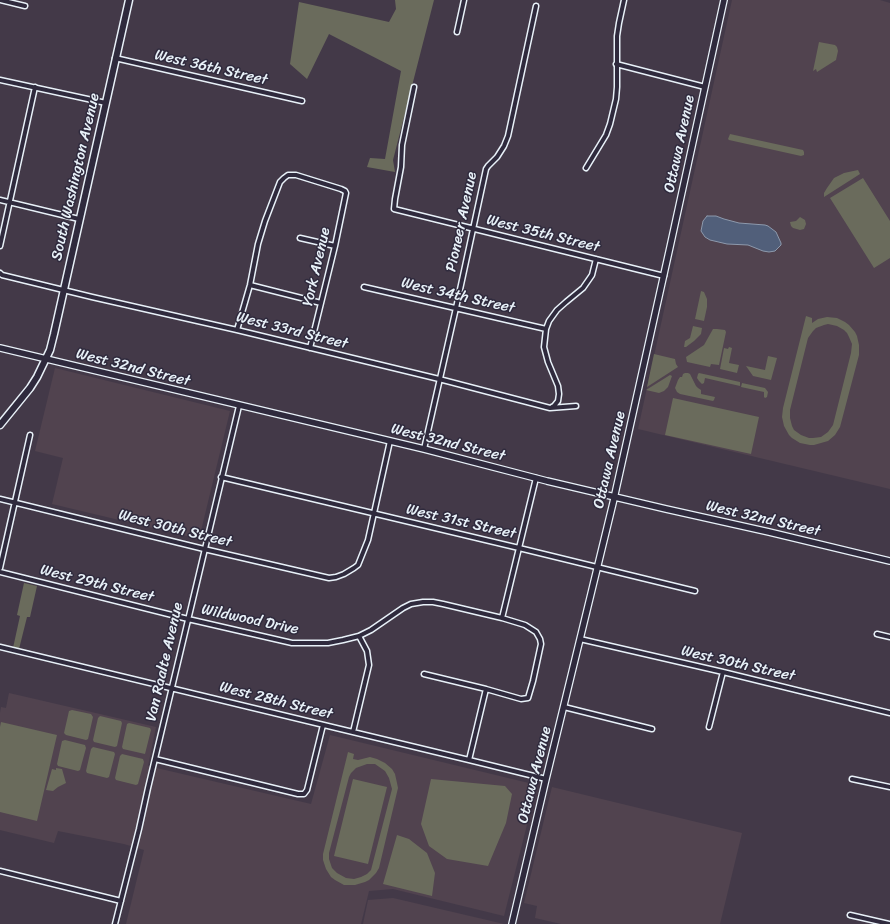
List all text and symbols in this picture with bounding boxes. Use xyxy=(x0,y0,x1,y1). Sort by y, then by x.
street label: West 36th Street xyxy=(153,46,269,90)
street label: South Washington Avenue xyxy=(48,92,104,262)
street label: Ottawa Avenue xyxy=(661,94,699,194)
street label: Pioneer Avenue xyxy=(443,170,481,274)
street label: West 35th Street xyxy=(485,211,601,257)
street label: York Avenue xyxy=(299,226,335,308)
street label: West 34th Street xyxy=(399,274,517,318)
street label: West 33rd Street xyxy=(234,308,350,354)
street label: West 32nd Street xyxy=(74,345,192,391)
street label: Ottawa Avenue xyxy=(590,410,630,510)
street label: West 32nd Street xyxy=(389,420,507,466)
street label: West 32nd Street xyxy=(704,497,822,541)
street label: West 31st Street xyxy=(404,501,518,543)
street label: West 30th Street xyxy=(116,506,234,552)
street label: West 29th Street xyxy=(38,561,156,607)
street label: Van Raalte Avenue xyxy=(143,601,187,723)
street label: Wildwood Drive xyxy=(200,601,300,639)
street label: West 30th Street xyxy=(679,642,797,686)
street label: West 28th Street xyxy=(217,678,335,724)
street label: Ottawa Avenue xyxy=(514,725,556,825)

